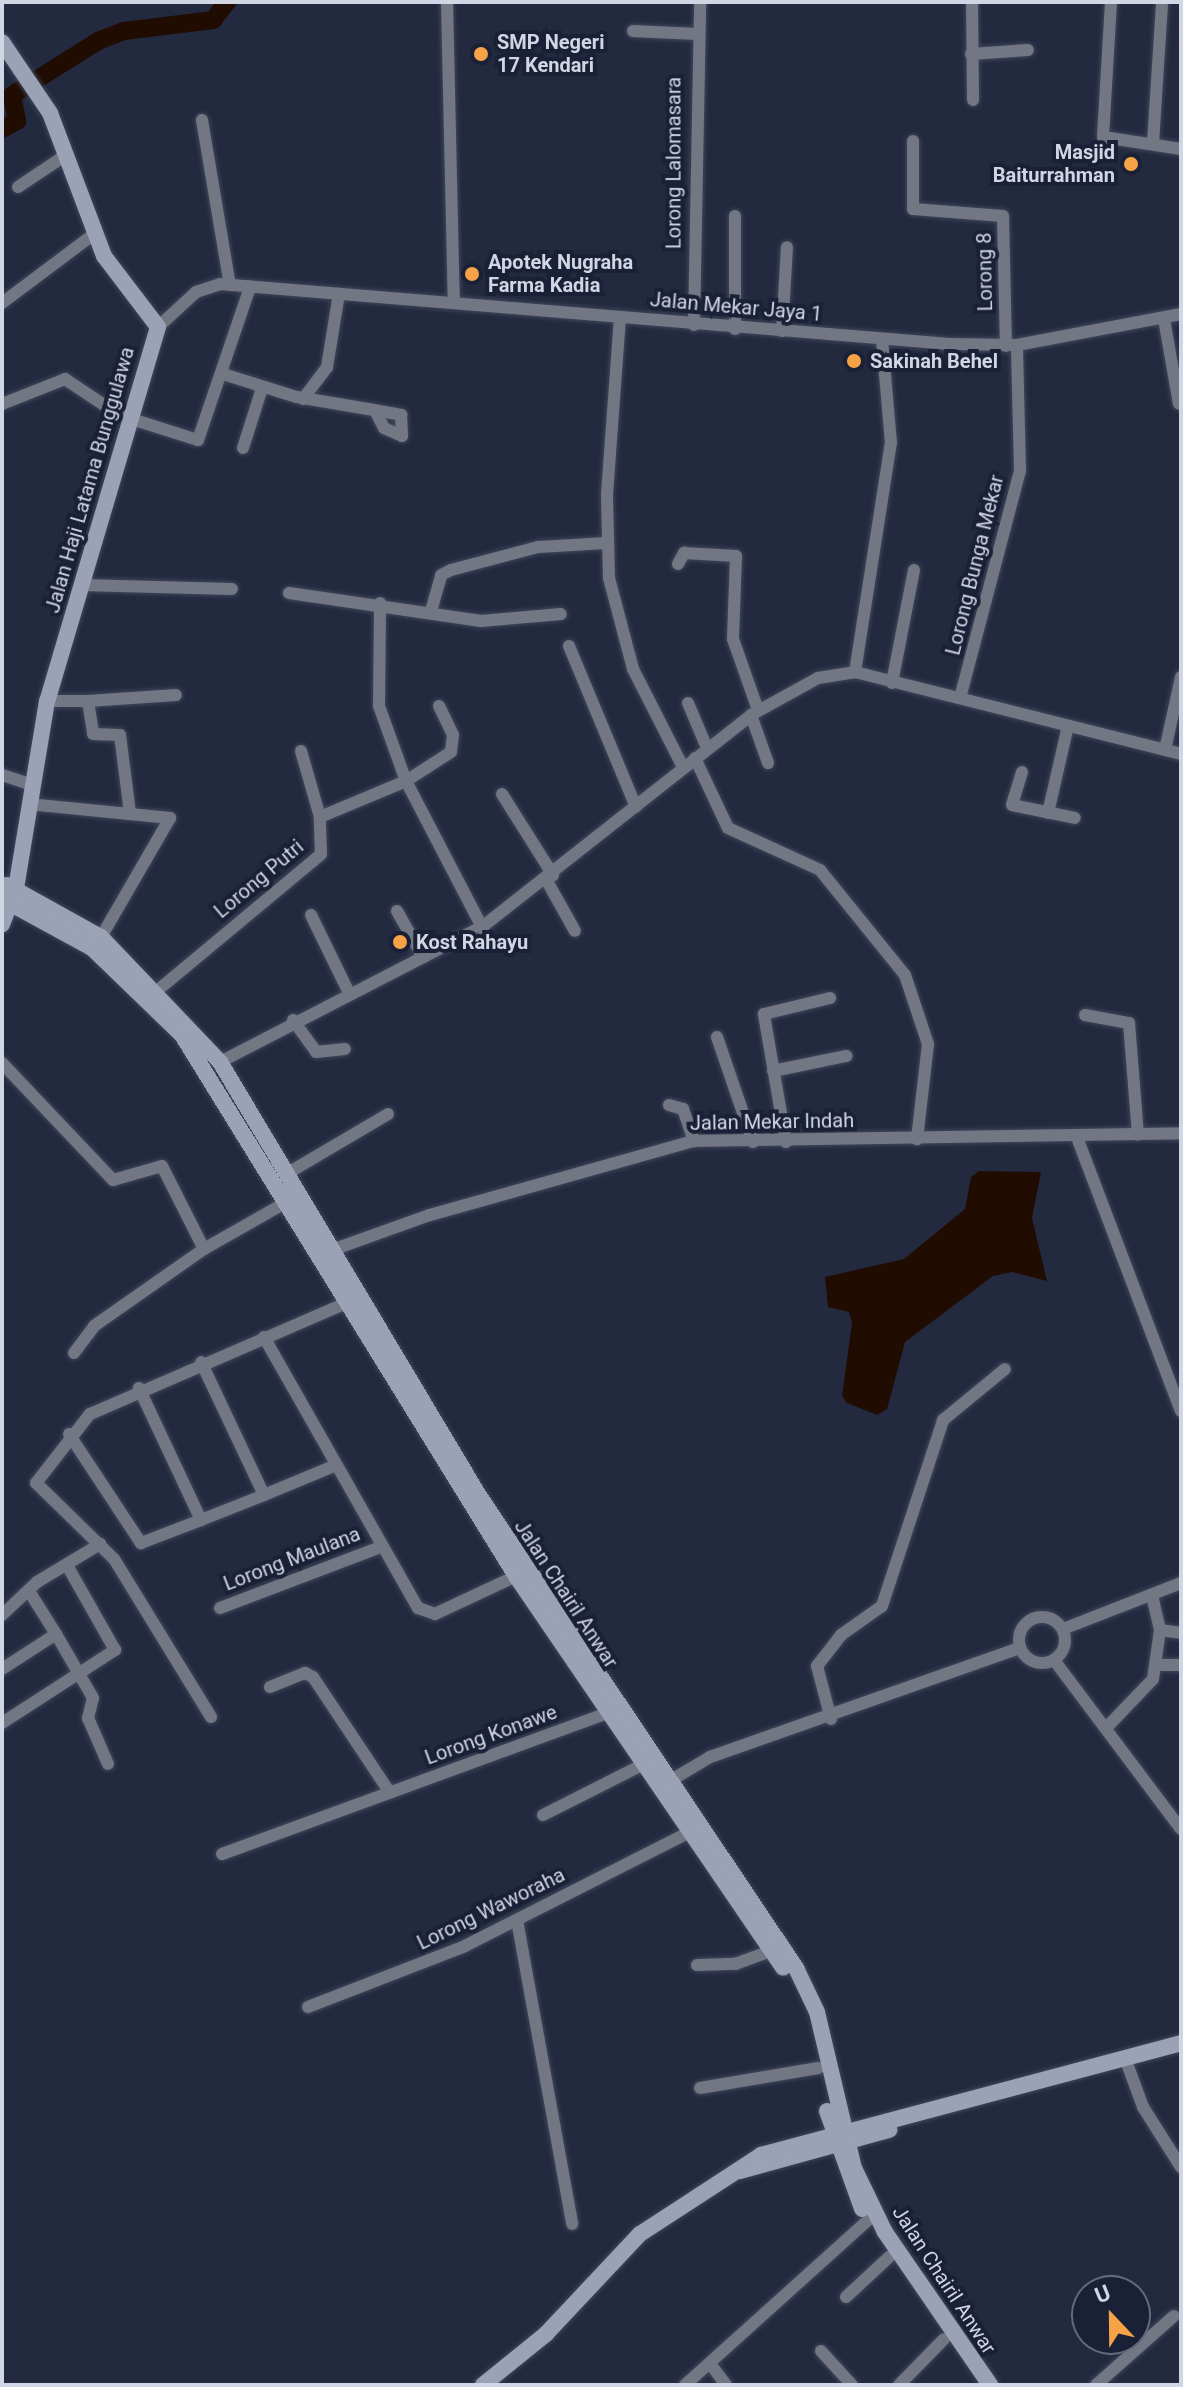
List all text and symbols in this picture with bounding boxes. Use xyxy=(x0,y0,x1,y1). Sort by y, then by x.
place label: SMP Negeri 17 Kendari xyxy=(497,30,604,77)
marker: SMP Negeri 17 Kendari xyxy=(472,45,490,63)
street label: Lorong Lalomasara xyxy=(662,77,686,249)
place label: Masjid Baiturrahman xyxy=(993,140,1115,187)
marker: Masjid Baiturrahman xyxy=(1122,155,1140,173)
street label: Lorong 8 xyxy=(972,232,998,312)
place label: Apotek Nugraha Farma Kadia xyxy=(488,250,633,297)
marker: Apotek Nugraha Farma Kadia xyxy=(463,265,481,283)
street label: Jalan Mekar Jaya 1 xyxy=(649,288,823,326)
street label: Jalan Haji Latama Bunggulawa xyxy=(40,344,140,616)
place label: Sakinah Behel xyxy=(870,349,998,373)
marker: Sakinah Behel xyxy=(845,352,863,370)
street label: Lorong Bunga Mekar xyxy=(941,472,1009,658)
street label: Lorong Putri xyxy=(209,835,309,923)
place label: Kost Rahayu xyxy=(416,930,528,954)
marker: Kost Rahayu xyxy=(391,933,409,951)
street label: Jalan Mekar Indah xyxy=(690,1109,854,1135)
street label: Jalan Chairil Anwar xyxy=(509,1515,623,1673)
street label: Lorong Maulana xyxy=(220,1522,364,1596)
street label: Lorong Konawe xyxy=(422,1700,560,1770)
street label: Lorong Waworaha xyxy=(413,1863,569,1955)
street label: Jalan Chairil Anwar xyxy=(887,2201,1001,2359)
north arrow xyxy=(1071,2275,1151,2355)
text: U xyxy=(1091,2280,1114,2308)

